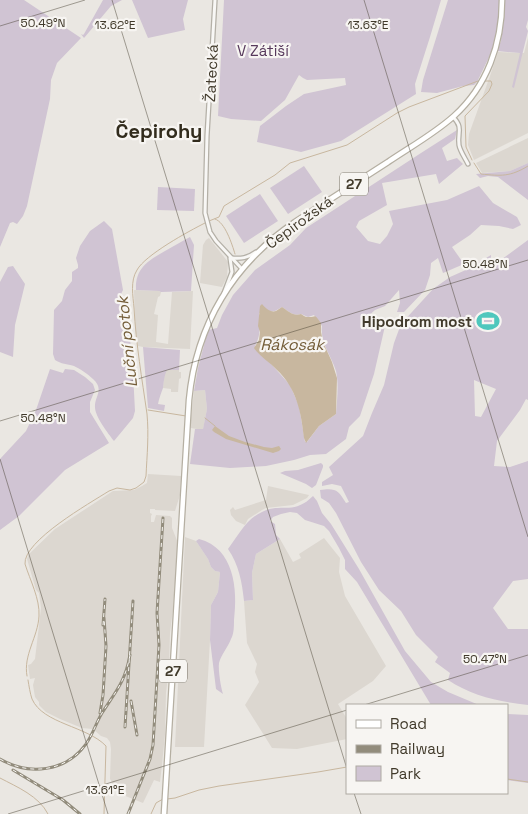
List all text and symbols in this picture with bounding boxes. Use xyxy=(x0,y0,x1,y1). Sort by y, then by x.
text: 50.49°N xyxy=(20,15,66,31)
text: 13.62°E xyxy=(94,17,136,33)
text: 13.63°E xyxy=(347,17,389,33)
park label: V Zátiší xyxy=(237,41,289,60)
street label: Žatecká xyxy=(200,43,222,102)
district label: Čepirohy xyxy=(116,118,202,144)
road number: 27 xyxy=(340,172,368,195)
street label: Čepirožská xyxy=(262,191,337,253)
text: 50.48°N xyxy=(462,256,508,272)
water label: Luční potok xyxy=(112,293,142,389)
sports icon: Hipodrom most xyxy=(475,308,501,334)
place label: Hipodrom most xyxy=(362,312,472,331)
water label: Rákosák xyxy=(260,334,326,355)
text: 50.48°N xyxy=(20,410,66,426)
text: 50.47°N xyxy=(463,651,507,667)
road number: 27 xyxy=(159,659,187,682)
legend xyxy=(346,704,508,794)
text: Road xyxy=(390,714,427,733)
text: Railway xyxy=(390,739,445,758)
text: Park xyxy=(390,764,421,783)
text: 13.61°E xyxy=(86,782,125,798)

